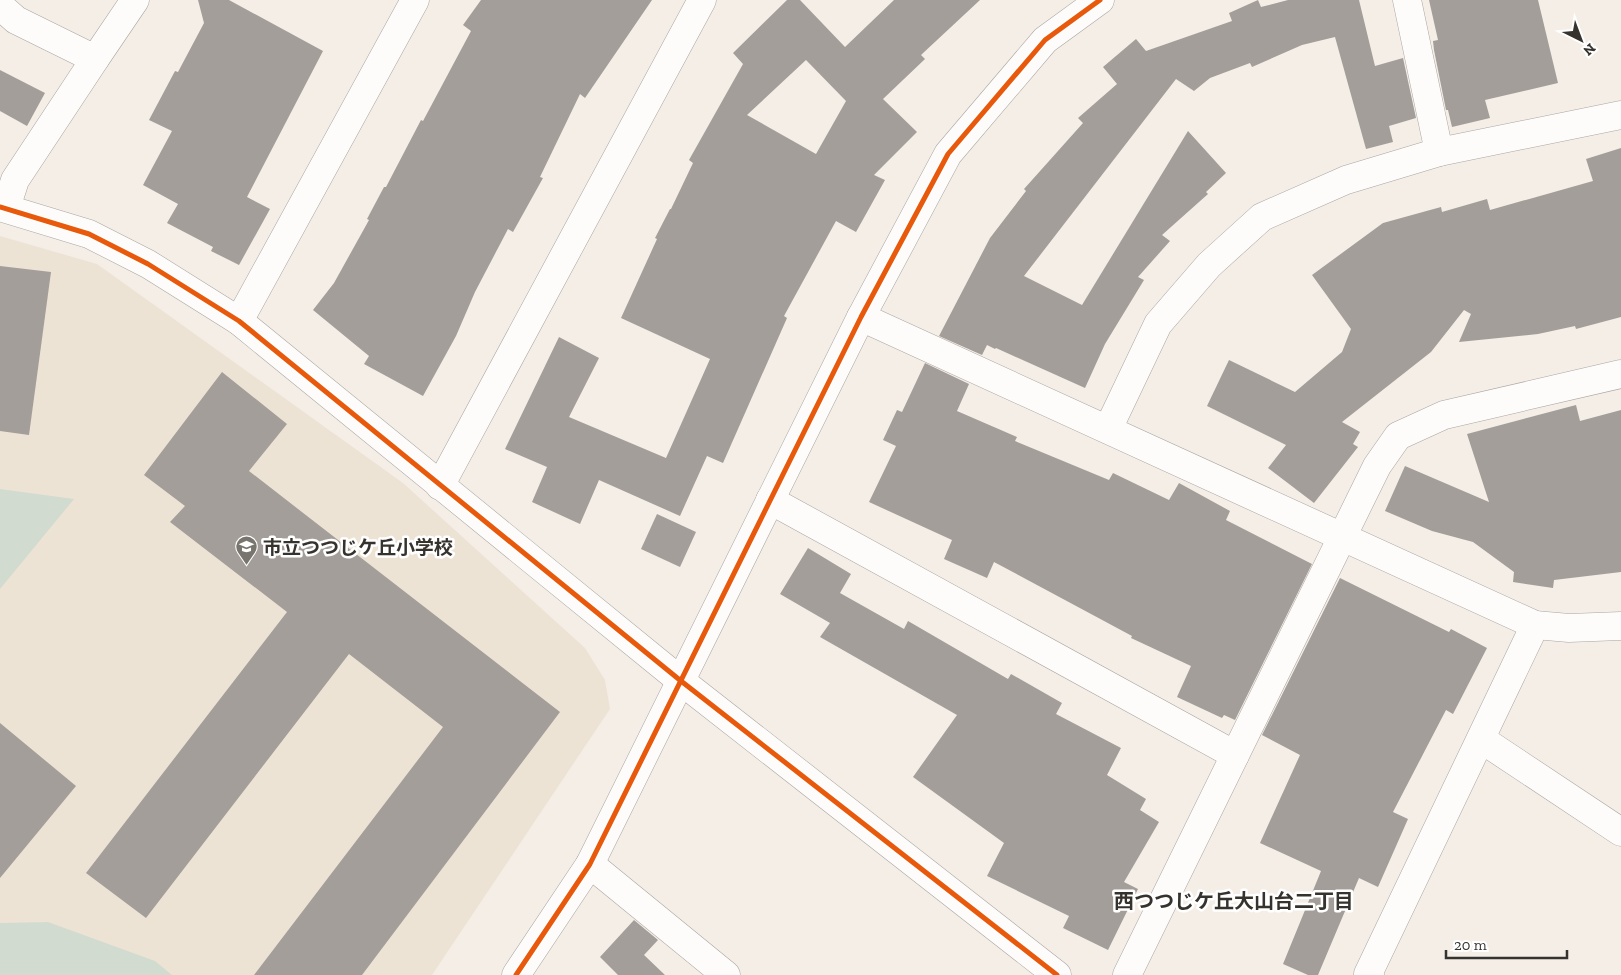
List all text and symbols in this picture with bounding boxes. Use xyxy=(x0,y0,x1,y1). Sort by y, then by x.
north arrow xyxy=(1556,15,1606,65)
text: N xyxy=(1579,39,1599,59)
school or university icon: 市立つつじケ丘小学校 xyxy=(235,535,259,566)
place label: 市立つつじケ丘小学校 xyxy=(263,536,453,559)
district label: 西つつじケ丘大山台二丁目 xyxy=(1114,889,1354,913)
scale bar xyxy=(1446,928,1567,960)
text: 20 m xyxy=(1454,936,1487,954)

